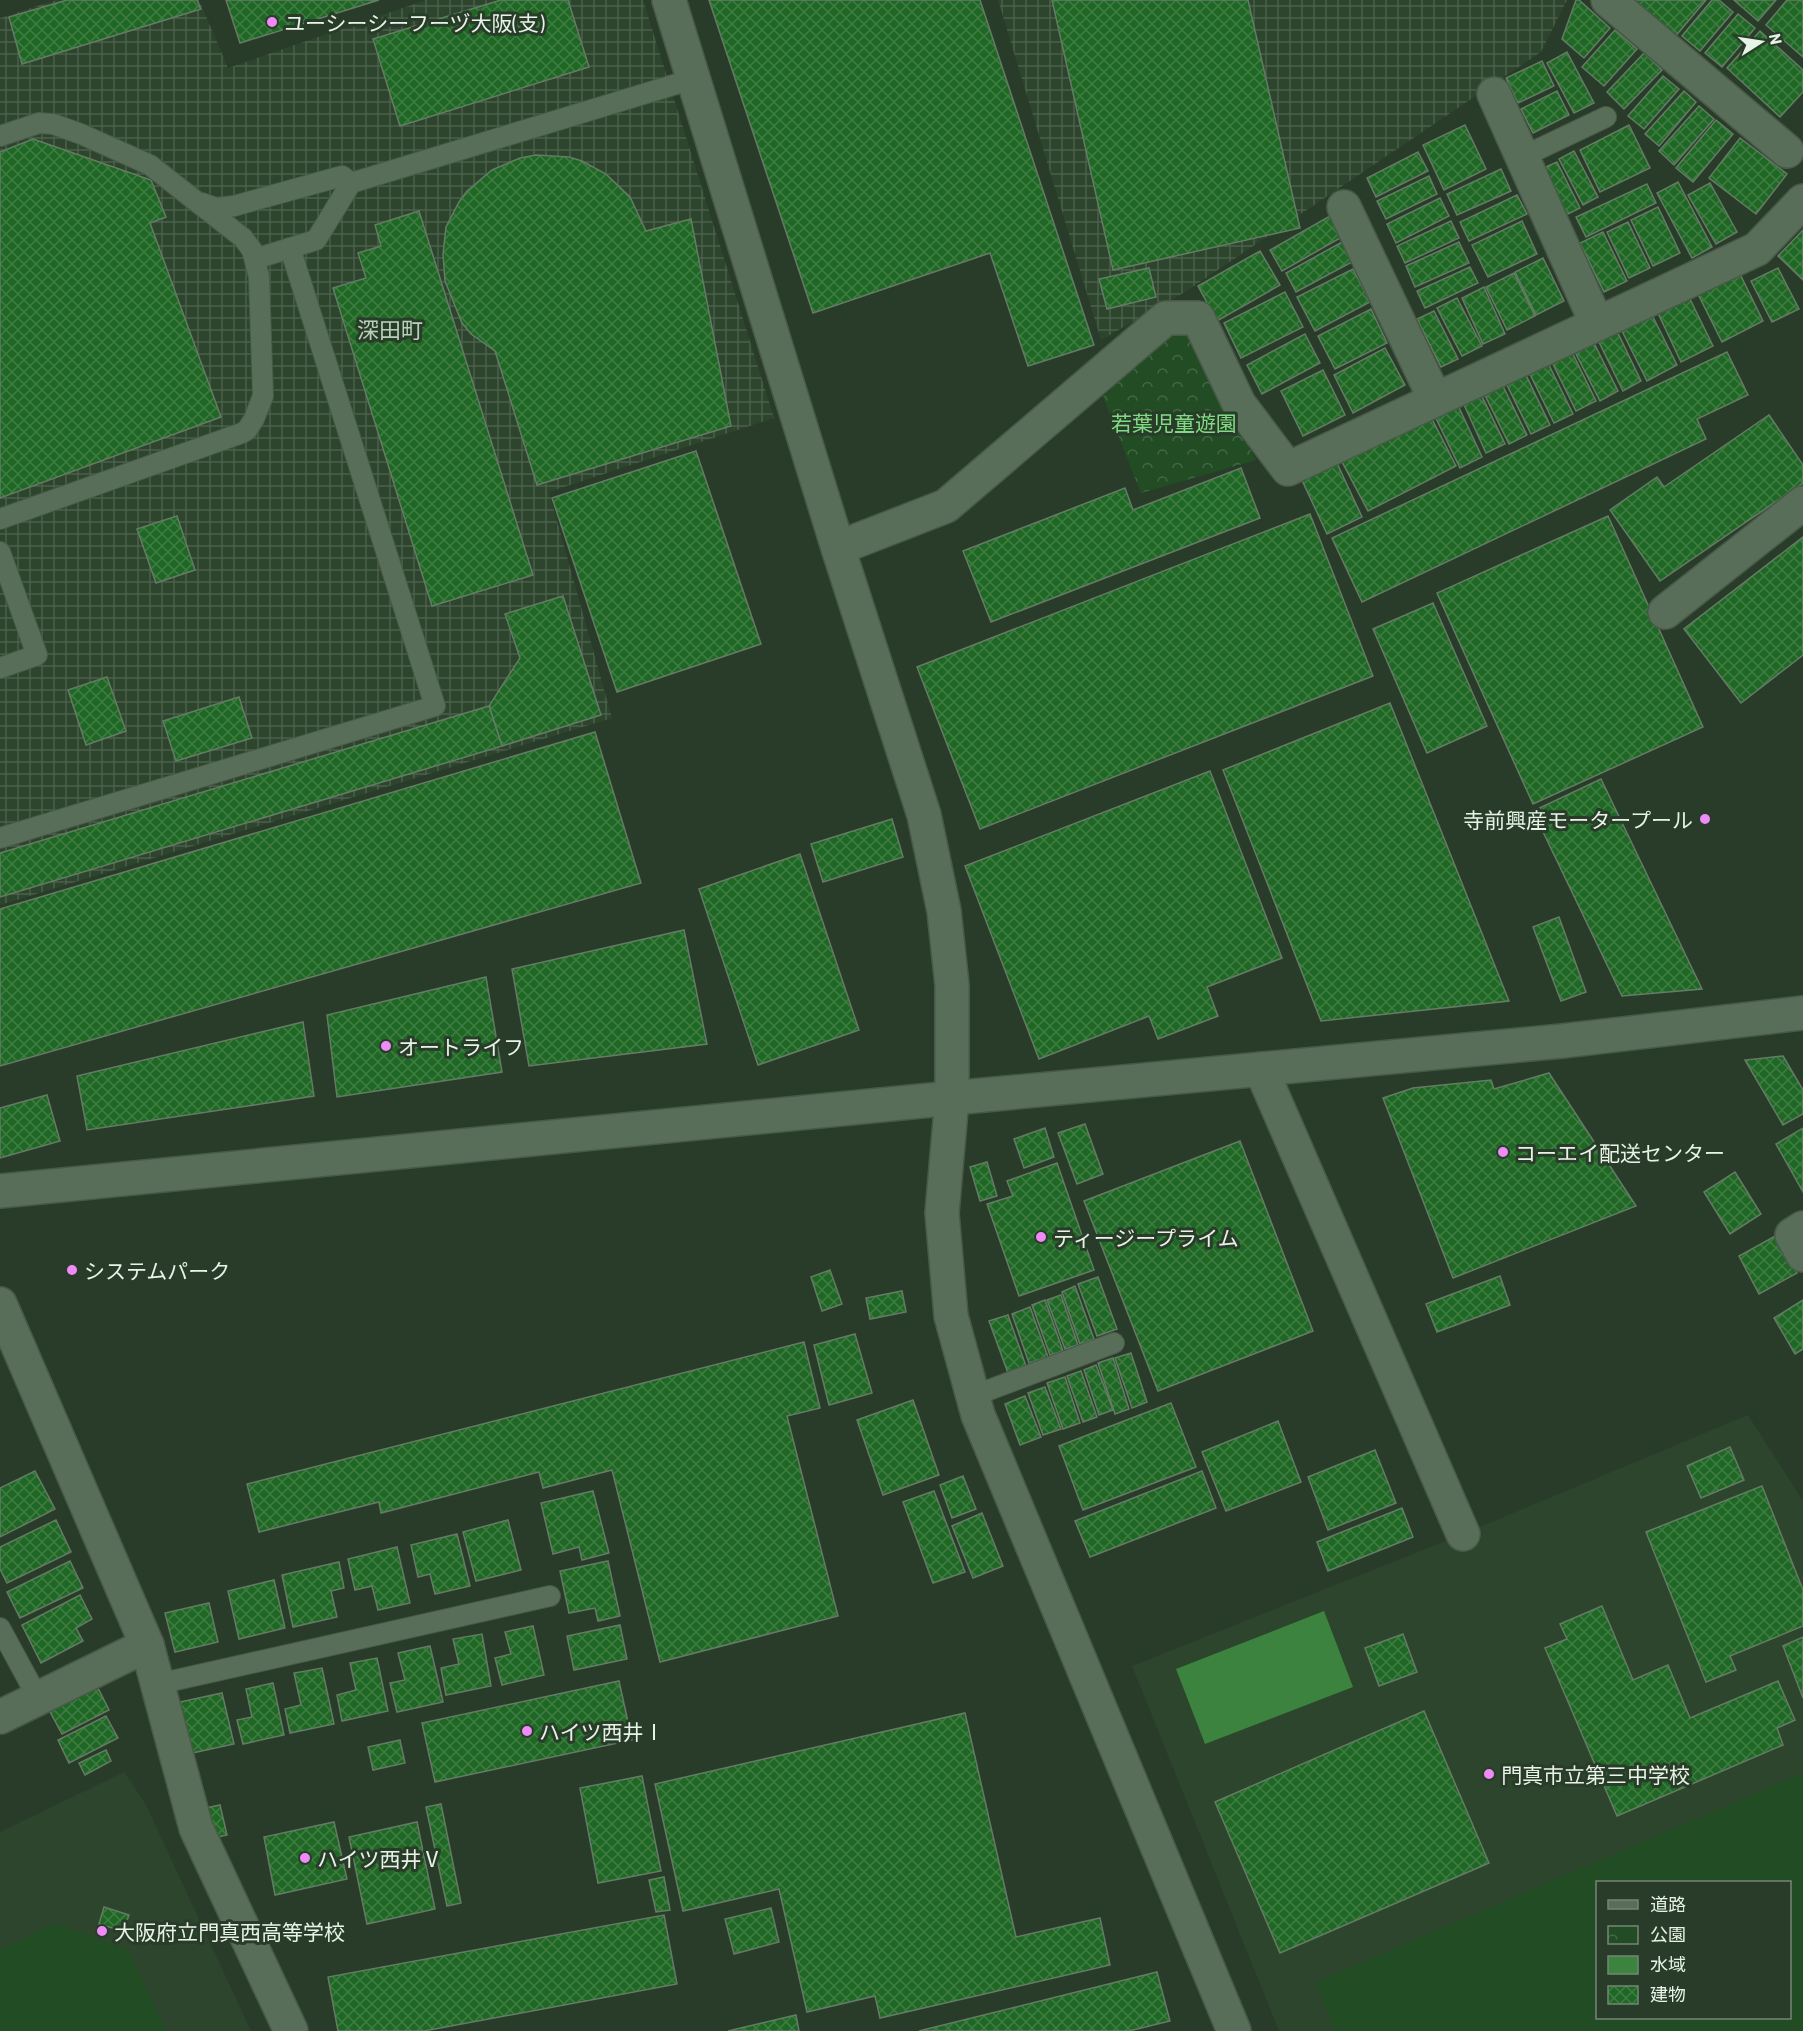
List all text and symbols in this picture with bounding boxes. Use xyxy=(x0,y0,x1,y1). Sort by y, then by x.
place label: ユーシーシーフーヅ大阪(支) xyxy=(284,10,545,35)
north arrow xyxy=(1731,12,1791,72)
marker: ユーシーシーフーヅ大阪(支) xyxy=(265,15,279,29)
text: N xyxy=(1766,32,1787,46)
district label: 深田町 xyxy=(357,316,423,342)
park label: 若葉児童遊園 xyxy=(1111,410,1237,435)
place label: 寺前興産モータープール xyxy=(1463,807,1693,832)
marker: 寺前興産モータープール xyxy=(1698,812,1712,826)
place label: オートライフ xyxy=(398,1034,524,1059)
marker: オートライフ xyxy=(379,1039,393,1053)
place label: コーエイ配送センター xyxy=(1515,1140,1725,1165)
marker: コーエイ配送センター xyxy=(1496,1145,1510,1159)
place label: ティージープライム xyxy=(1053,1225,1239,1250)
marker: ティージープライム xyxy=(1034,1230,1048,1244)
place label: システムパーク xyxy=(84,1258,230,1283)
marker: システムパーク xyxy=(65,1263,79,1277)
place label: ハイツ西井Ⅰ xyxy=(539,1719,665,1744)
marker: ハイツ西井Ⅰ xyxy=(520,1724,534,1738)
place label: 門真市立第三中学校 xyxy=(1501,1762,1690,1787)
marker: 門真市立第三中学校 xyxy=(1482,1767,1496,1781)
place label: ハイツ西井Ⅴ xyxy=(317,1846,443,1871)
marker: ハイツ西井Ⅴ xyxy=(298,1851,312,1865)
legend xyxy=(1596,1881,1791,2019)
text: 道路 xyxy=(1650,1893,1686,1915)
place label: 大阪府立門真西高等学校 xyxy=(114,1919,345,1944)
text: 公園 xyxy=(1650,1923,1686,1945)
marker: 大阪府立門真西高等学校 xyxy=(95,1924,109,1938)
text: 水域 xyxy=(1650,1953,1686,1975)
text: 建物 xyxy=(1650,1983,1686,2005)

